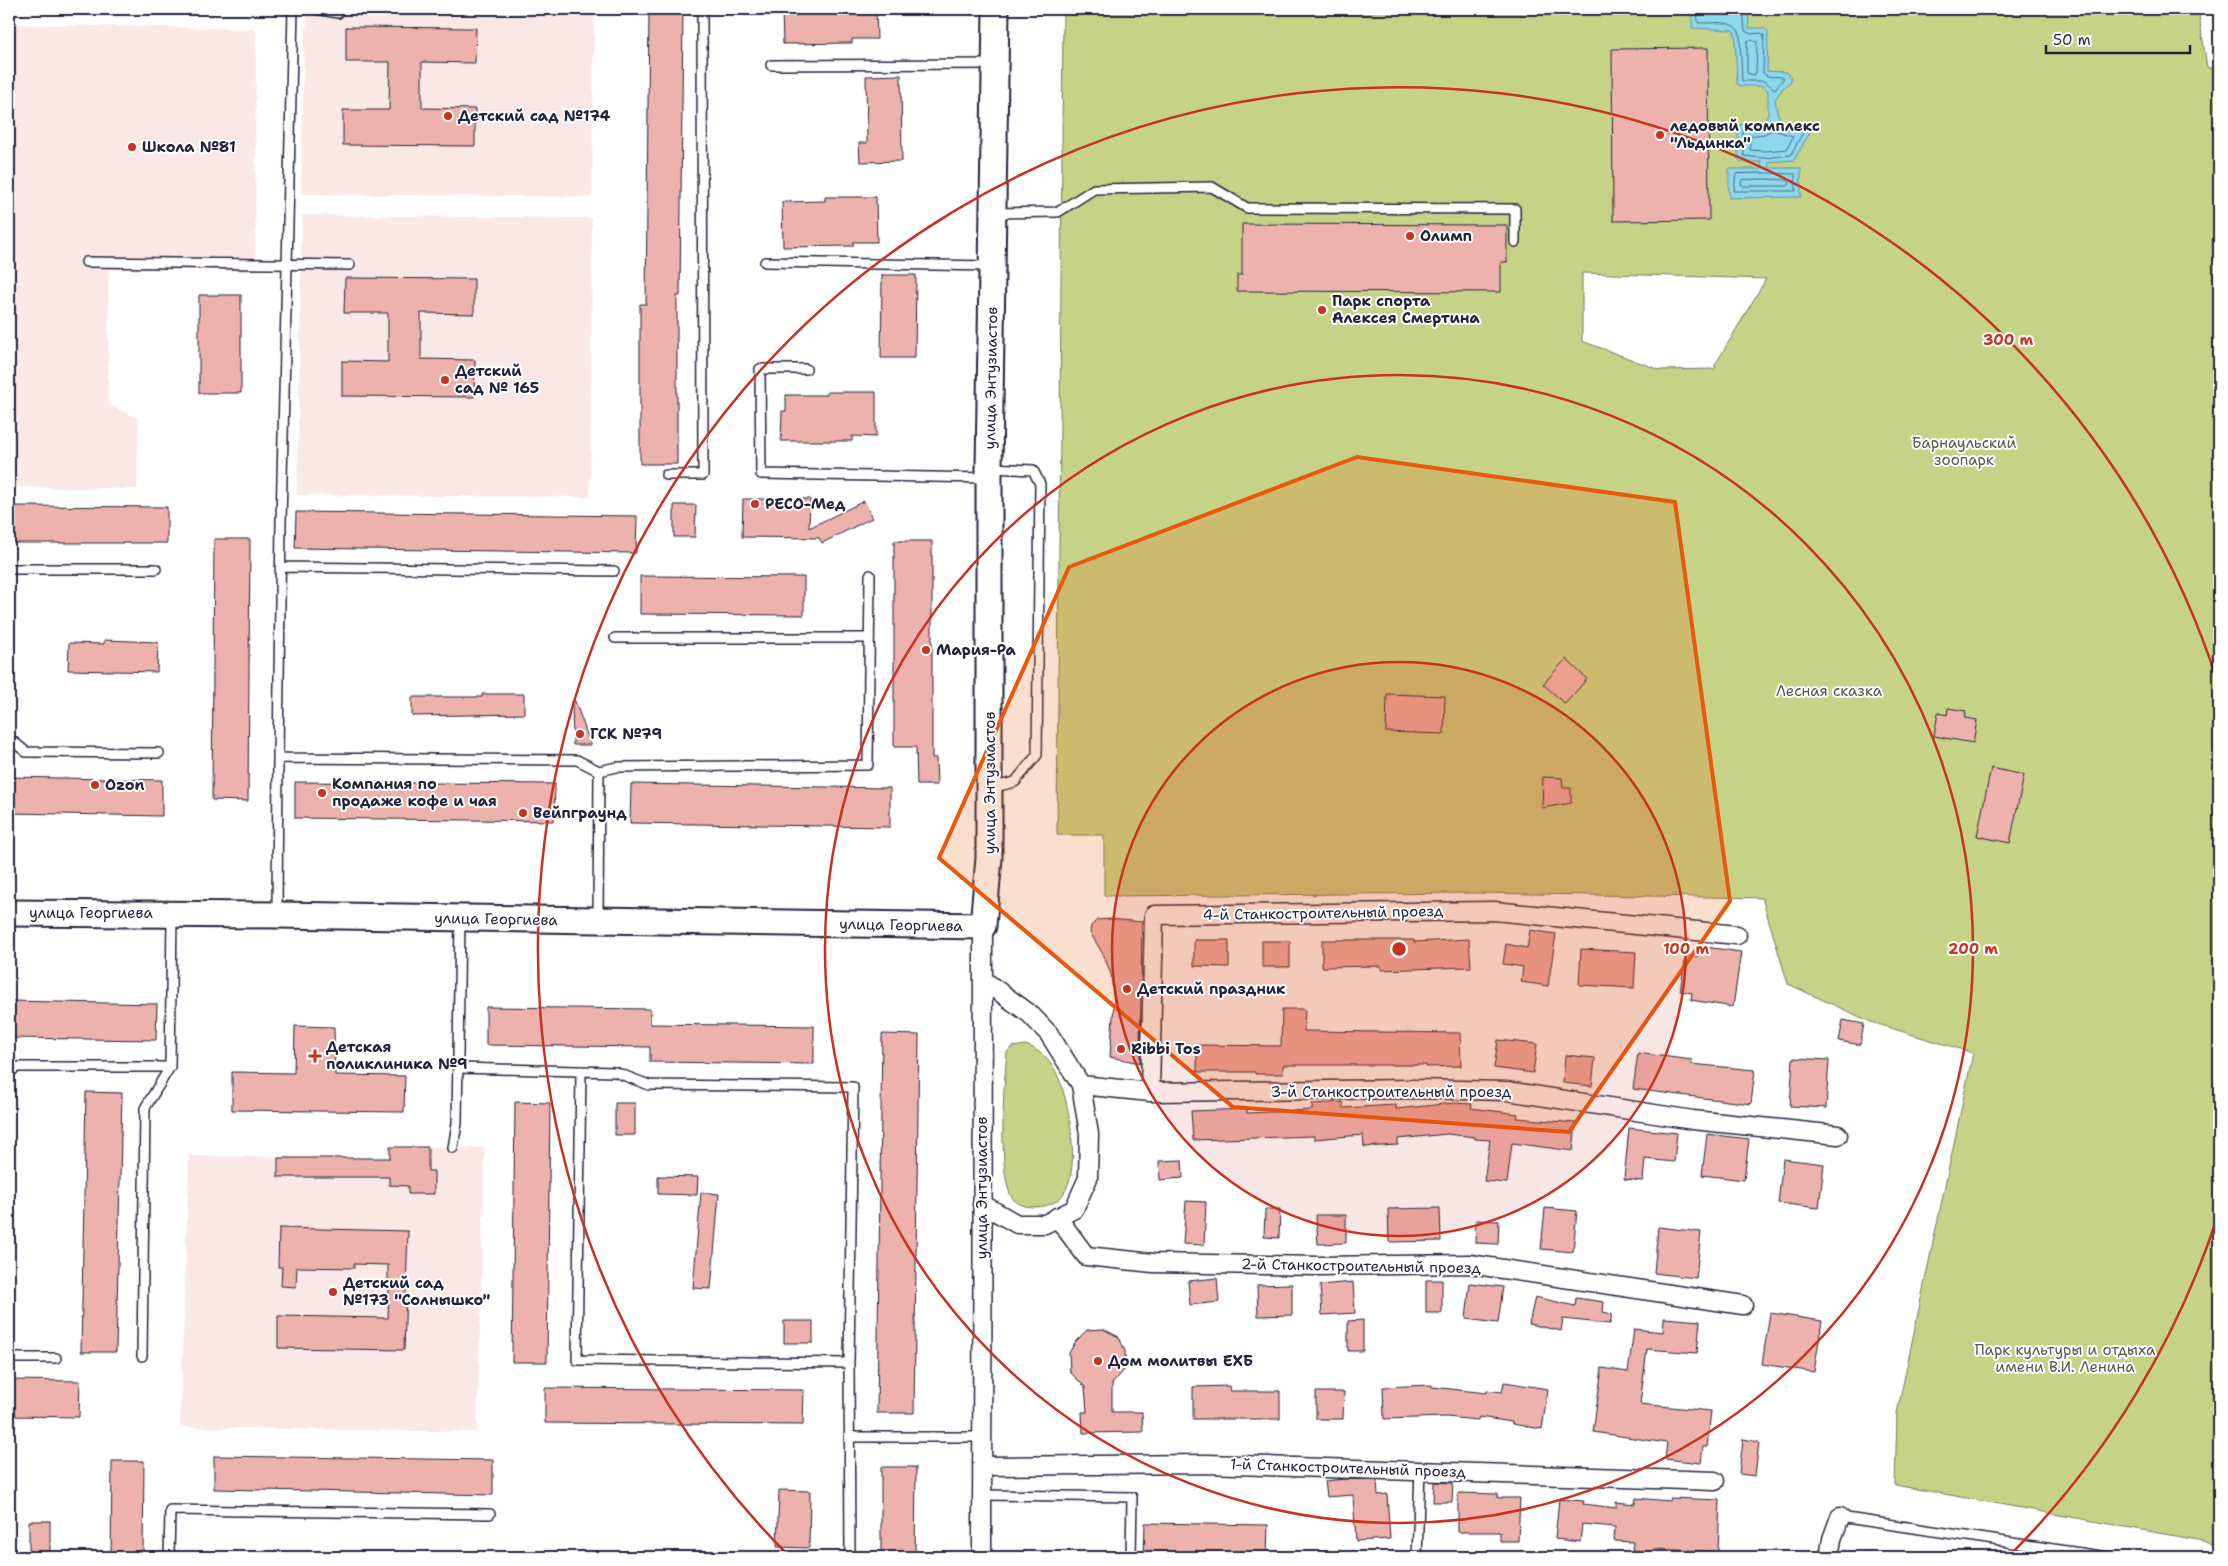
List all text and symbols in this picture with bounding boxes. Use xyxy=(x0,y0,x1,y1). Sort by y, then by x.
scale bar xyxy=(2046,22,2189,54)
text: 50 m xyxy=(2053,30,2091,50)
place label: Детский сад №174 xyxy=(458,106,611,126)
marker: Детский сад №174 xyxy=(442,110,454,122)
place label: ледовый комплекс "Льдинка" xyxy=(1670,116,1820,153)
marker: ледовый комплекс "Льдинка" xyxy=(1654,129,1666,141)
place label: Школа №81 xyxy=(142,137,236,157)
marker: Школа №81 xyxy=(126,141,138,153)
place label: Олимп xyxy=(1420,226,1472,246)
marker: Олимп xyxy=(1404,230,1416,242)
place label: Парк спорта Алексея Смертина xyxy=(1332,291,1480,328)
marker: Парк спорта Алексея Смертина xyxy=(1316,304,1328,316)
street label: улица Энтузиастов xyxy=(980,306,1002,449)
text: 300 m xyxy=(1983,330,2033,350)
place label: Детский сад № 165 xyxy=(455,361,539,398)
marker: Детский сад № 165 xyxy=(439,374,451,386)
park label: Барнаульский зоопарк xyxy=(1912,433,2016,470)
place label: РЕСО-Мед xyxy=(765,494,846,514)
marker: РЕСО-Мед xyxy=(749,498,761,510)
place label: Мария-Ра xyxy=(936,640,1016,660)
marker: Мария-Ра xyxy=(920,644,932,656)
park label: Лесная сказка xyxy=(1776,681,1883,701)
street label: улица Энтузиастов xyxy=(980,712,1000,854)
place label: ГСК №79 xyxy=(590,724,662,744)
marker: ГСК №79 xyxy=(574,728,586,740)
place label: Компания по продаже кофе и чая xyxy=(332,774,497,811)
place label: Ozon xyxy=(105,775,145,795)
marker: Ozon xyxy=(89,779,101,791)
marker: Компания по продаже кофе и чая xyxy=(316,787,328,799)
place label: Вейпграунд xyxy=(533,803,627,823)
marker: Вейпграунд xyxy=(517,807,529,819)
street label: 4-й Станкостроительный проезд xyxy=(1202,901,1444,925)
street label: улица Георгиева xyxy=(29,903,153,923)
street label: улица Георгиева xyxy=(434,908,559,930)
street label: улица Георгиева xyxy=(839,914,964,936)
text: 100 m xyxy=(1663,939,1709,959)
text: 200 m xyxy=(1948,939,1998,959)
centre of rings xyxy=(1390,940,1408,958)
place label: Детский праздник xyxy=(1137,979,1286,999)
marker: Детский праздник xyxy=(1121,983,1133,995)
place label: Детская поликлиника №9 xyxy=(326,1037,467,1074)
place label: Ribbi Tos xyxy=(1131,1039,1201,1059)
marker: Ribbi Tos xyxy=(1115,1043,1127,1055)
marker: Детская поликлиника №9 xyxy=(308,1049,322,1063)
street label: 3-й Станкостроительный проезд xyxy=(1271,1082,1512,1102)
street label: улица Энтузиастов xyxy=(972,1117,992,1259)
street label: 2-й Станкостроительный проезд xyxy=(1241,1254,1481,1278)
place label: Детский сад №173 "Солнышко" xyxy=(343,1273,491,1310)
marker: Детский сад №173 "Солнышко" xyxy=(327,1286,339,1298)
park label: Парк культуры и отдыха имени В.И. Ленина xyxy=(1975,1340,2156,1377)
place label: Дом молитвы ЕХБ xyxy=(1108,1351,1253,1371)
marker: Дом молитвы ЕХБ xyxy=(1092,1355,1104,1367)
street label: 1-й Станкостроительный проезд xyxy=(1230,1454,1467,1482)

